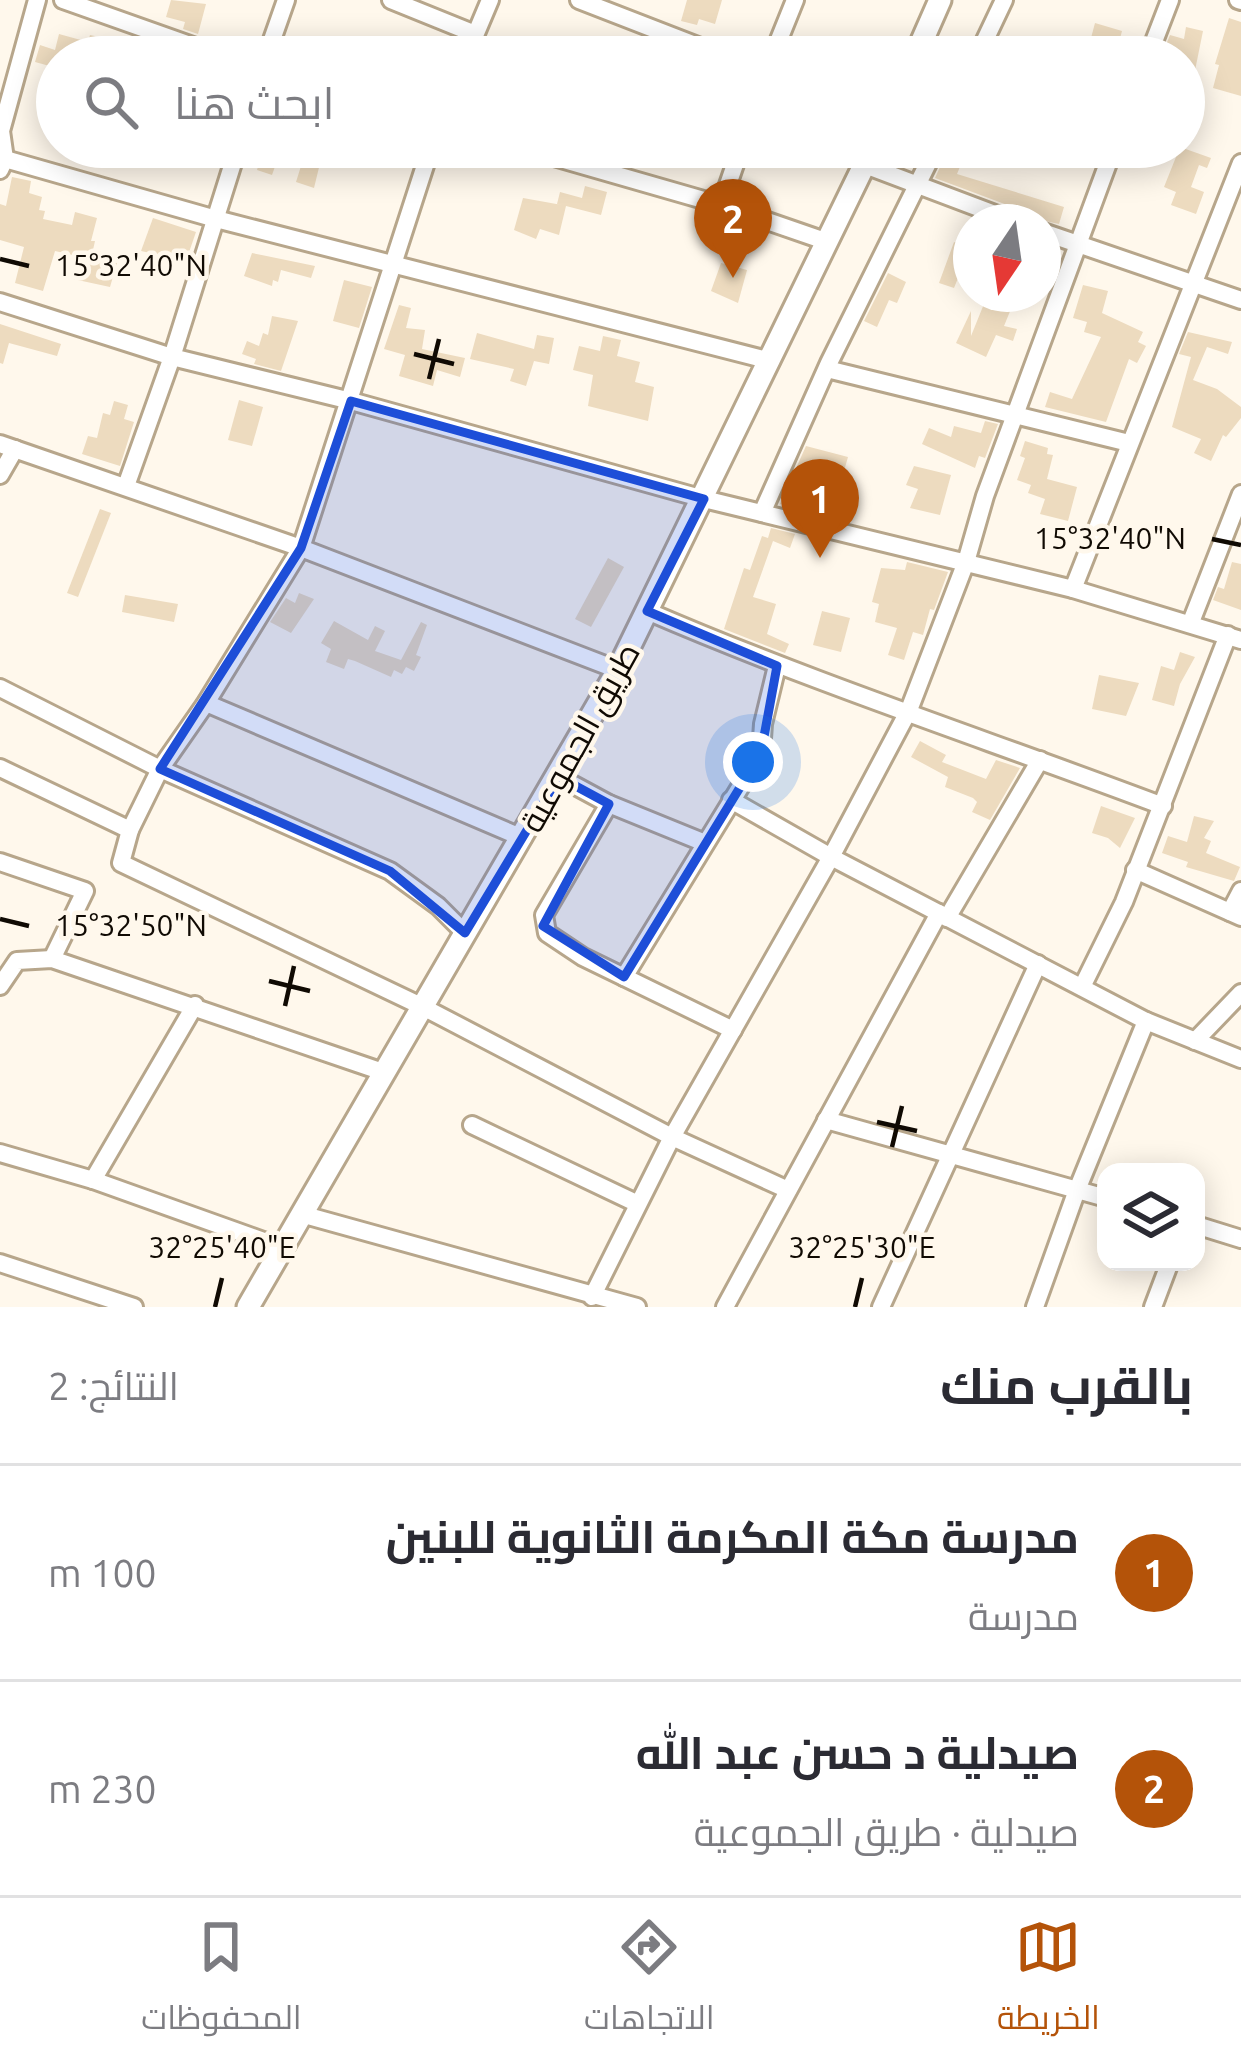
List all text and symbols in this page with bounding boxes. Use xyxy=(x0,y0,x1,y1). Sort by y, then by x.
search box xyxy=(36,36,1205,168)
icon: search xyxy=(78,69,144,135)
text: ابحث هنا xyxy=(174,77,335,128)
pin: 2 xyxy=(694,179,772,278)
north arrow xyxy=(953,204,1061,312)
text: 15°32'40"N xyxy=(55,248,207,282)
pin: 1 xyxy=(781,459,859,558)
text: 15°32'40"N xyxy=(1034,521,1186,555)
street label: طريق الجموعية xyxy=(512,636,649,839)
your location xyxy=(723,732,783,792)
text: 15°32'50"N xyxy=(55,908,207,942)
map controls xyxy=(1097,1163,1205,1271)
button: layers xyxy=(1097,1163,1205,1271)
text: 32°25'40"E xyxy=(148,1230,296,1264)
text: 32°25'30"E xyxy=(788,1230,936,1264)
text: بالقرب منك xyxy=(940,1356,1193,1414)
text: النتائج: 2 xyxy=(48,1364,179,1407)
text: مدرسة مكة المكرمة الثانوية للبنين xyxy=(386,1511,1079,1562)
text: 100 m xyxy=(48,1551,157,1594)
text: 1 xyxy=(1143,1551,1165,1594)
text: مدرسة xyxy=(968,1594,1079,1637)
text: صيدلية د حسن عبد الله xyxy=(636,1727,1079,1778)
text: 230 m xyxy=(48,1767,157,1810)
text: 2 xyxy=(1143,1767,1165,1810)
text: صيدلية · طريق الجموعية xyxy=(694,1810,1079,1853)
tab: المحفوظات xyxy=(141,1914,302,2048)
tab: الاتجاهات xyxy=(584,1914,715,2048)
tab: الخريطة xyxy=(997,1914,1100,2048)

